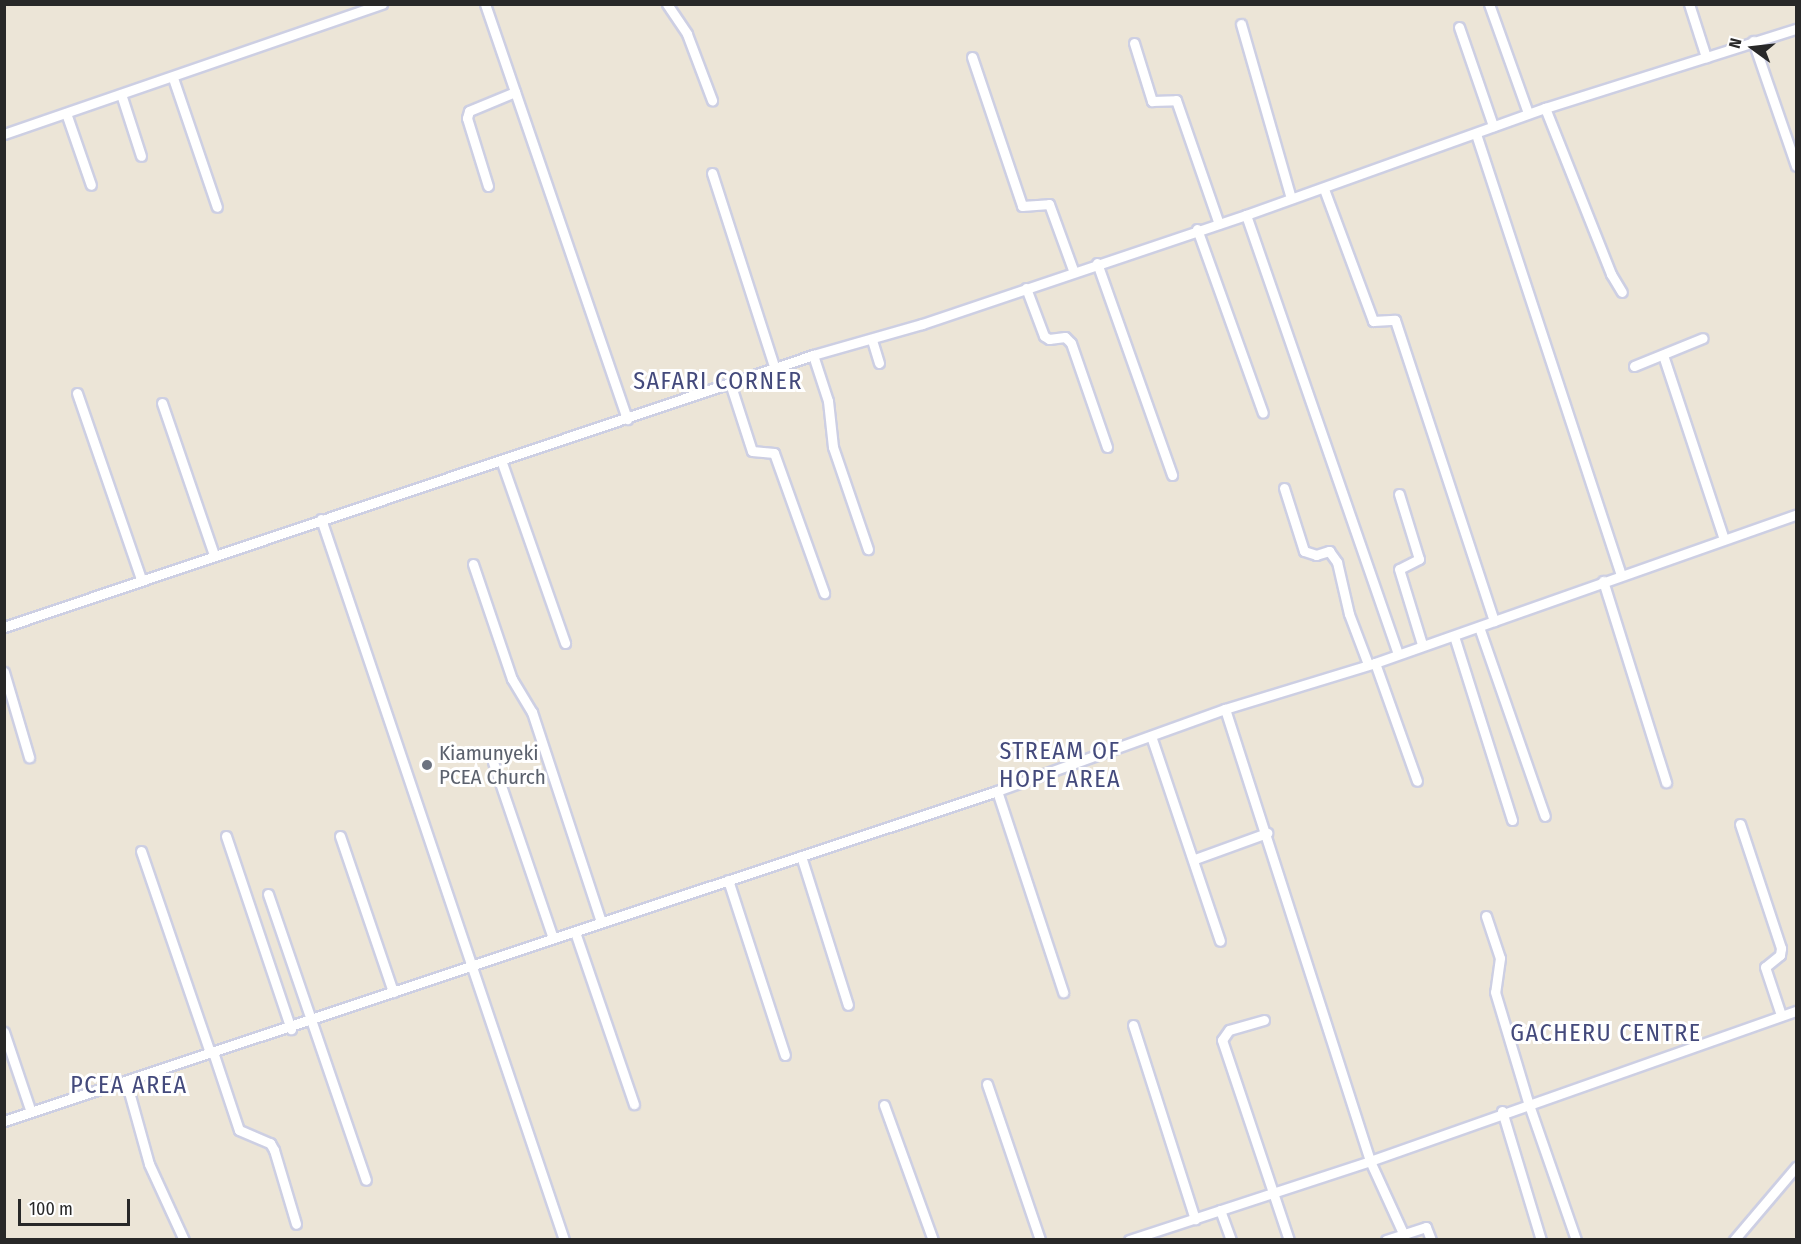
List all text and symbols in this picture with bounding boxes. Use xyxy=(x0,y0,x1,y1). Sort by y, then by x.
north arrow xyxy=(1723,18,1783,78)
text: N xyxy=(1725,36,1746,50)
district label: SAFARI CORNER xyxy=(633,368,803,396)
district label: STREAM OF HOPE AREA xyxy=(999,738,1121,794)
place label: Kiamunyeki PCEA Church xyxy=(439,740,546,790)
marker: Kiamunyeki PCEA Church xyxy=(420,758,434,772)
district label: GACHERU CENTRE xyxy=(1510,1020,1702,1048)
district label: PCEA AREA xyxy=(70,1072,188,1100)
scale bar xyxy=(21,1187,134,1225)
text: 100 m xyxy=(29,1198,73,1220)

